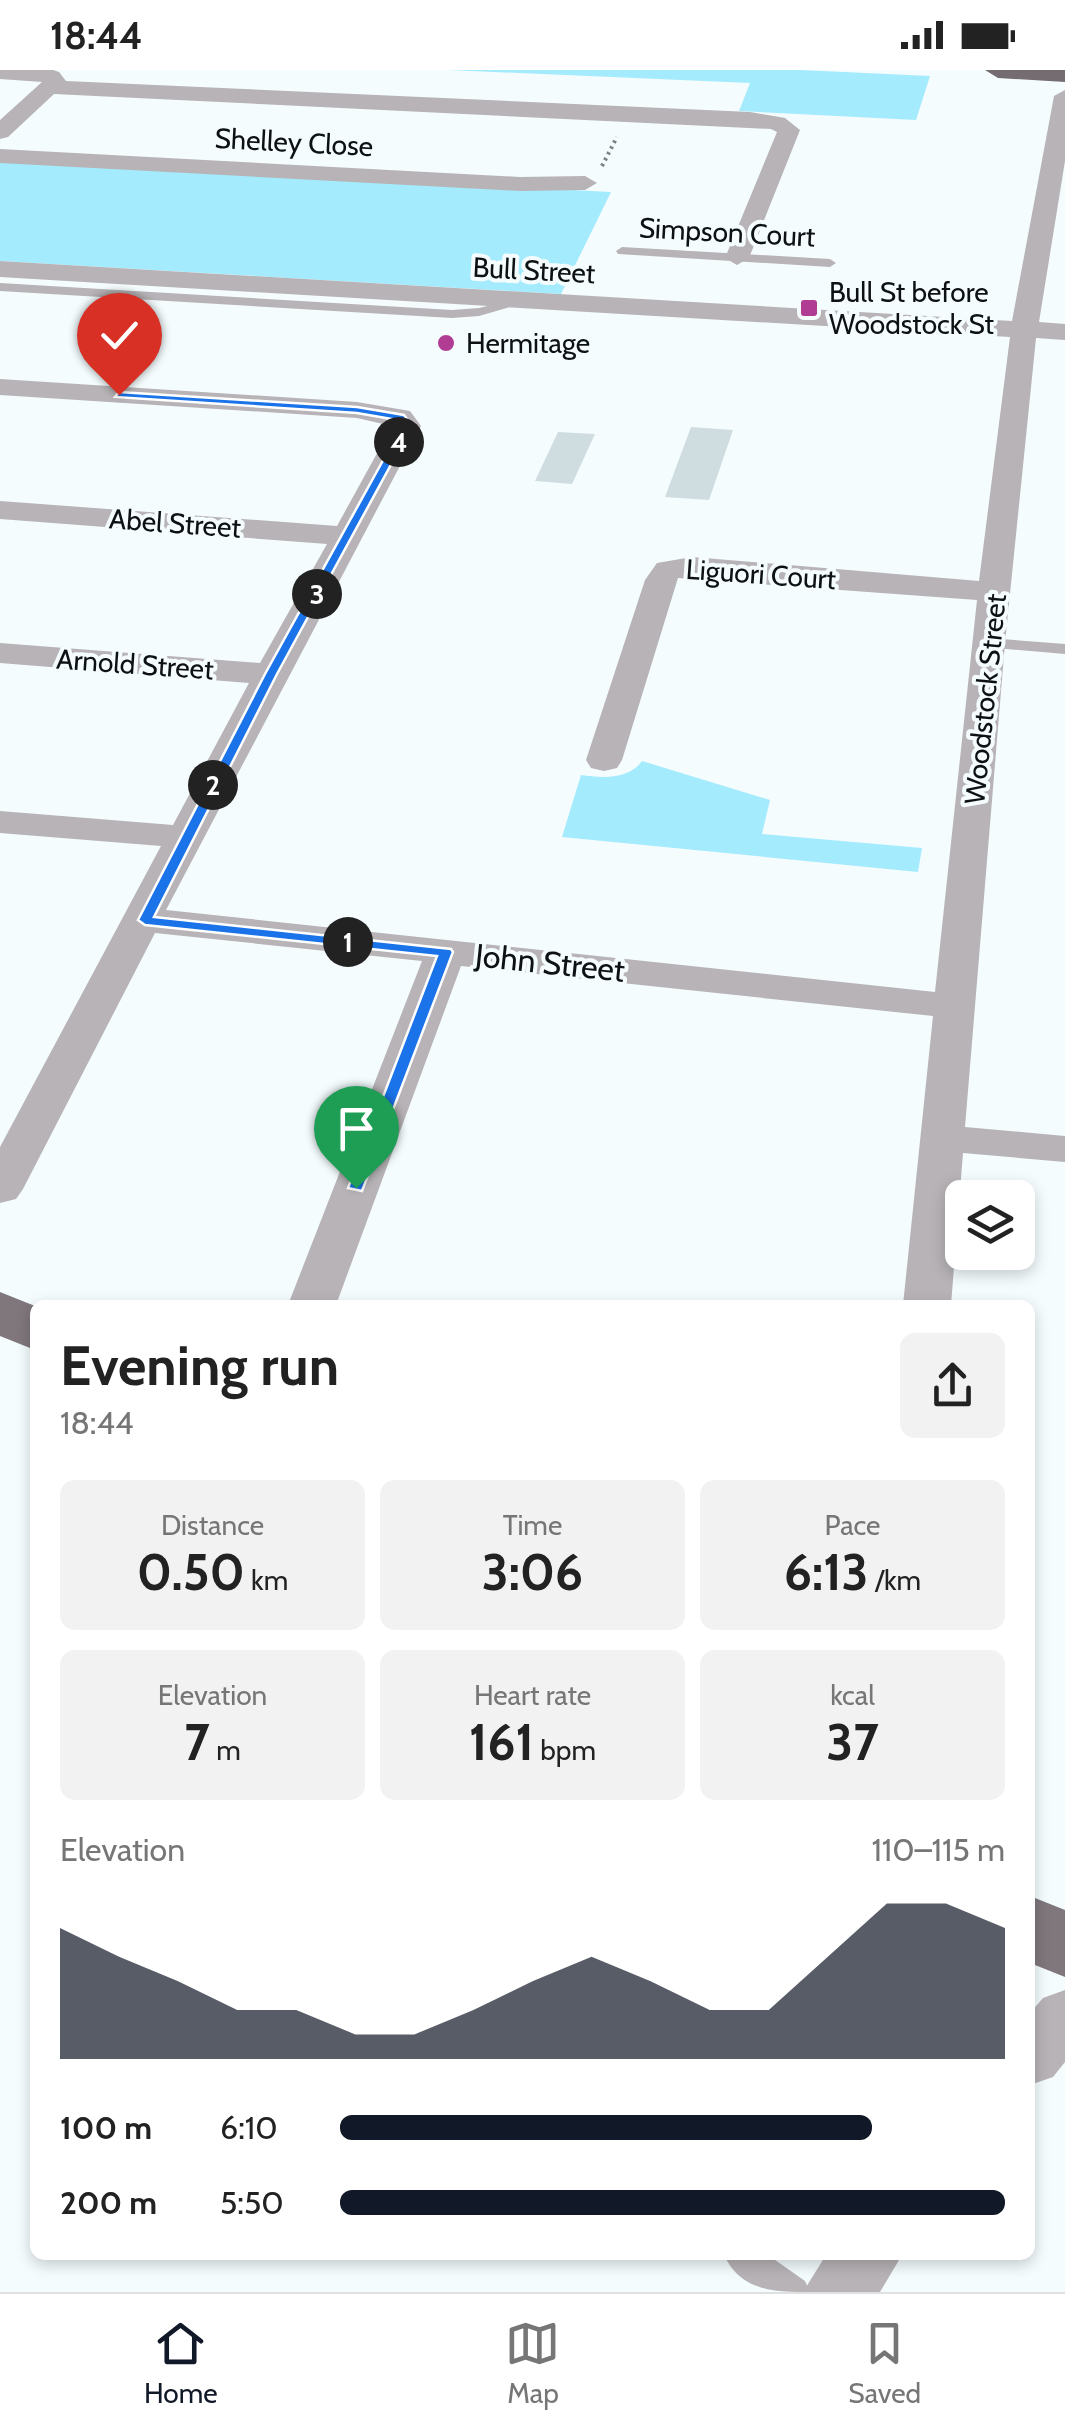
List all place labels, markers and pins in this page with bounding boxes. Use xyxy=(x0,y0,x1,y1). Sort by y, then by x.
place label: Bull St before Woodstock St xyxy=(829,275,994,341)
pin xyxy=(77,293,162,396)
marker: Bull St before Woodstock St xyxy=(798,297,820,319)
place label: Hermitage xyxy=(466,326,590,360)
marker: Hermitage xyxy=(435,332,457,354)
pin: 4 xyxy=(374,417,424,467)
pin: 3 xyxy=(292,569,342,619)
pin: 2 xyxy=(188,760,238,810)
pin: 1 xyxy=(323,917,373,967)
pin xyxy=(314,1086,399,1189)

